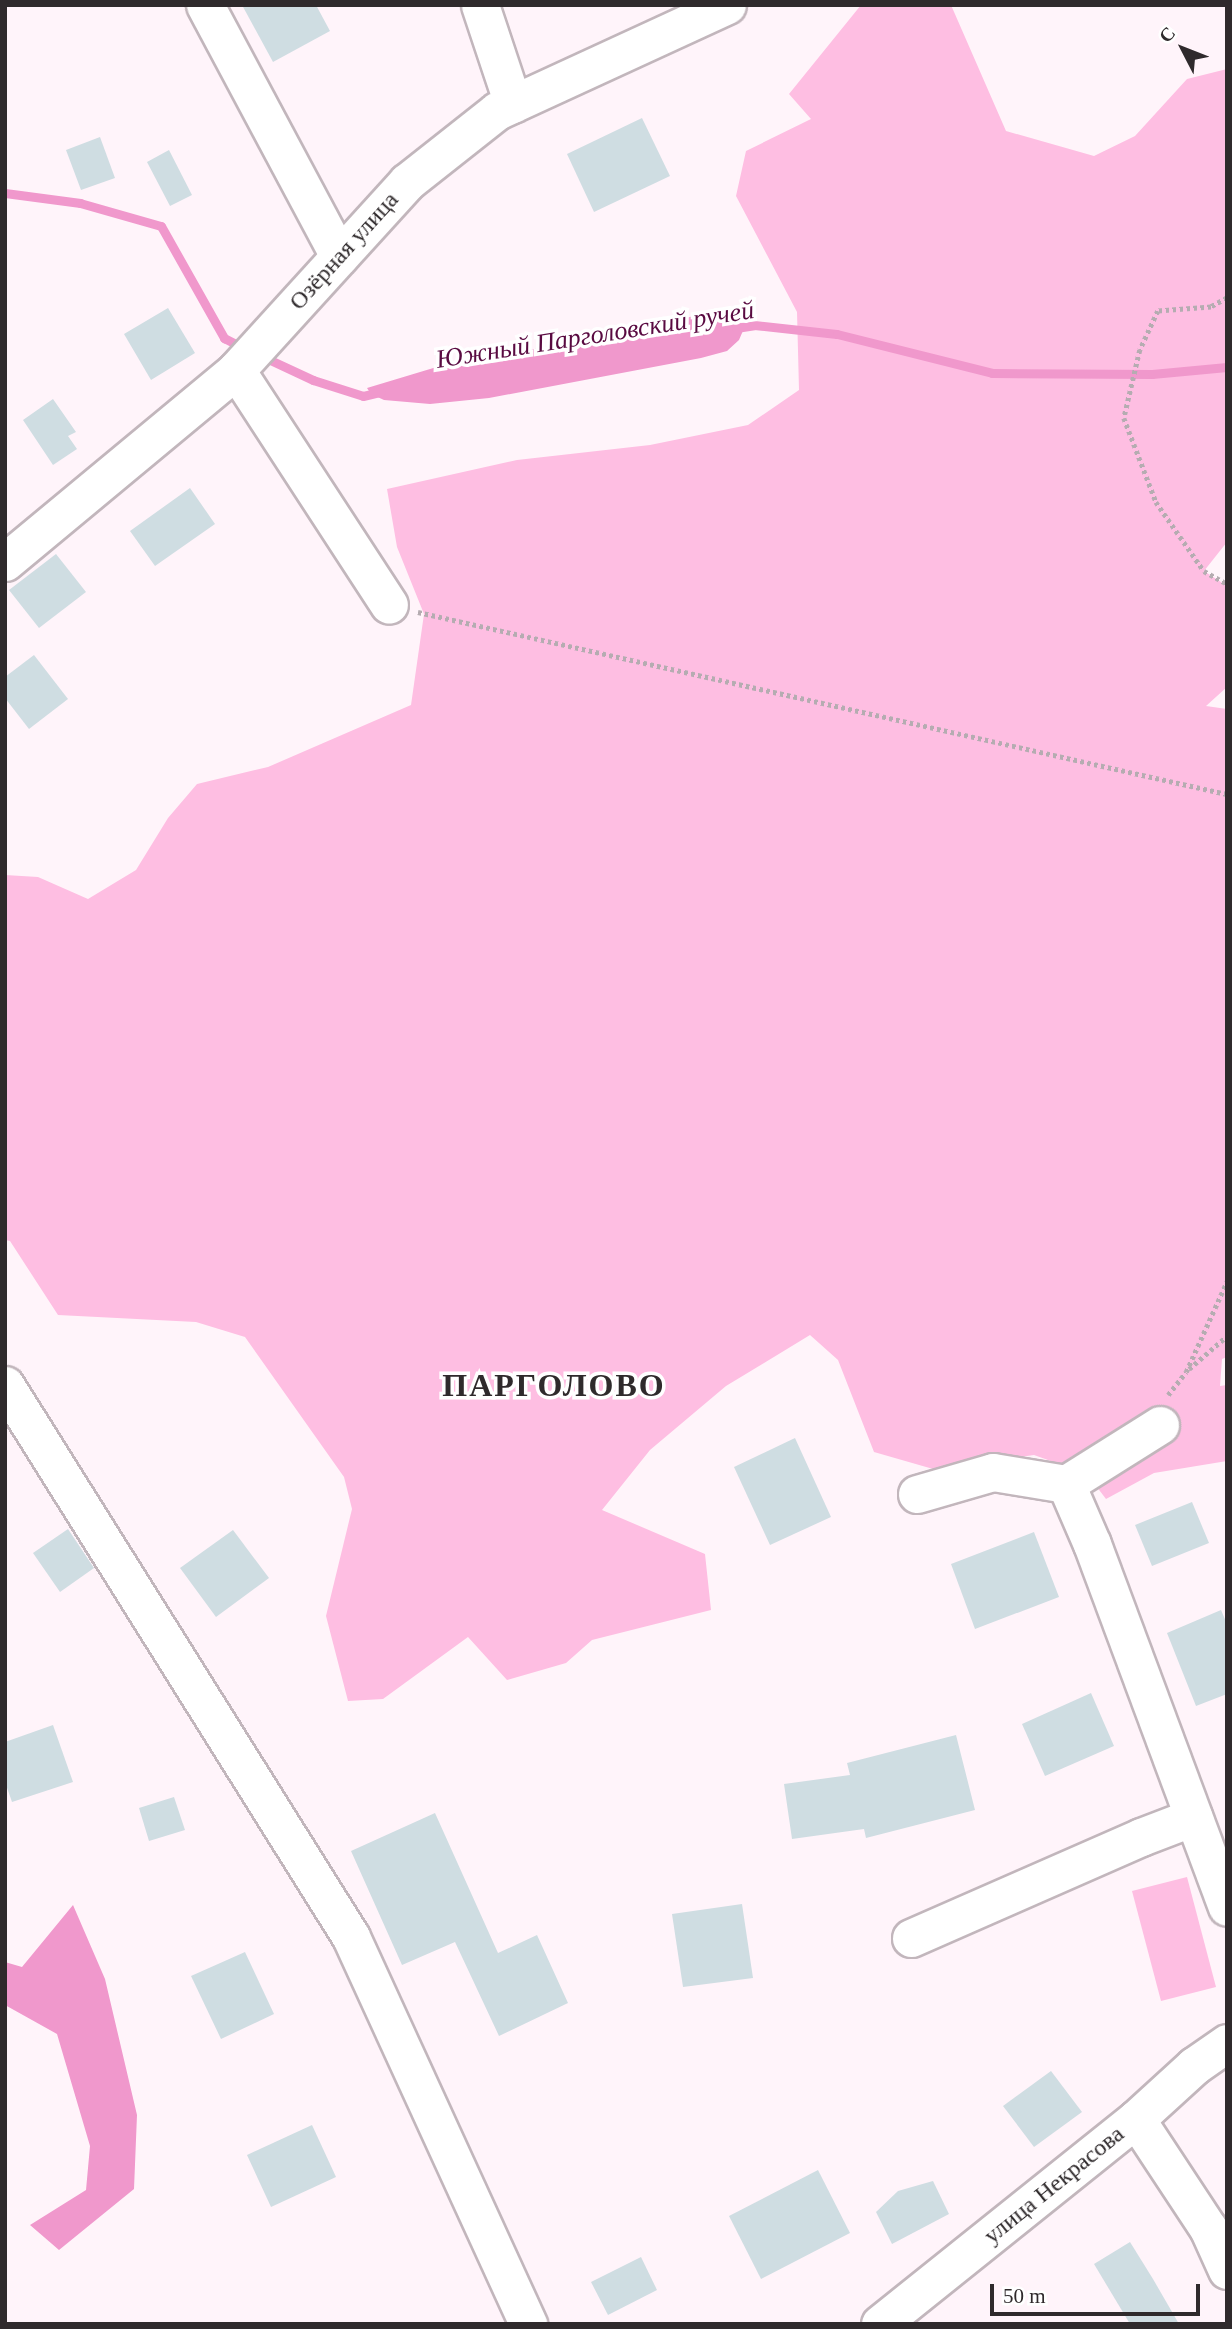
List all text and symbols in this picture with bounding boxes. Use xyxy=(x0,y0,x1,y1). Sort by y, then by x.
north arrow xyxy=(1148,14,1218,84)
text: С xyxy=(1155,22,1179,47)
street label: Озёрная улица xyxy=(283,186,405,316)
water label: Южный Парголовский ручей xyxy=(434,294,756,376)
district label: ПАРГОЛОВО xyxy=(443,1366,665,1404)
street label: улица Некрасова xyxy=(978,2120,1130,2250)
scale bar xyxy=(994,2270,1204,2314)
text: 50 m xyxy=(1003,2284,1046,2308)

